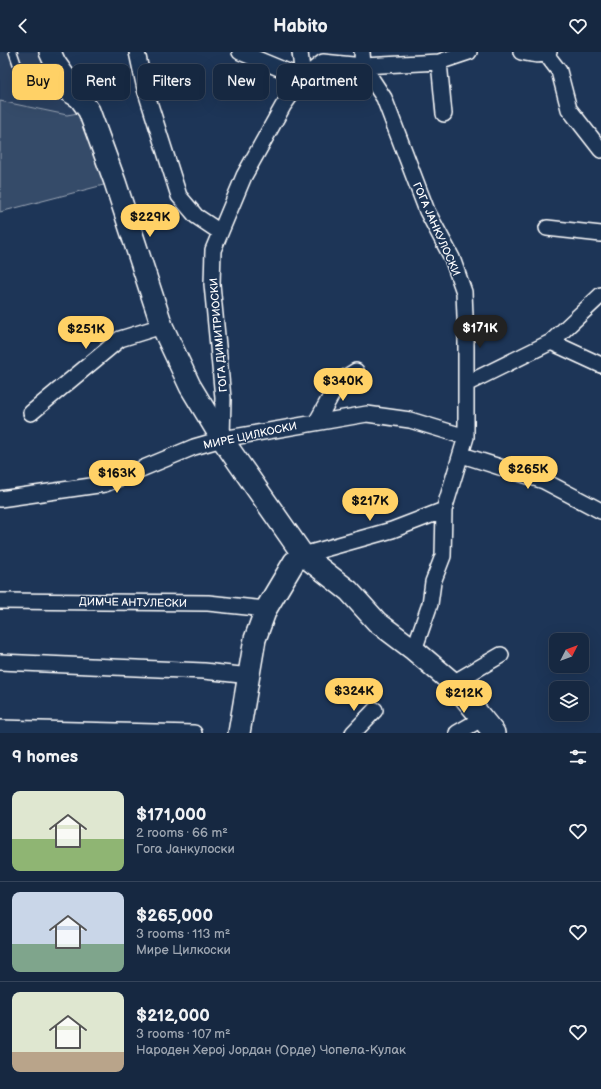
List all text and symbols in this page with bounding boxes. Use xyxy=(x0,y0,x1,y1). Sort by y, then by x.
icon: back xyxy=(12,15,34,37)
icon: heart xyxy=(567,15,589,37)
text: Habito xyxy=(273,16,328,37)
chip: Buy xyxy=(12,64,64,100)
chip: Rent xyxy=(72,64,130,100)
chip: Filters xyxy=(138,64,205,100)
chip: New xyxy=(213,64,269,100)
chip: Apartment xyxy=(277,64,372,100)
street label: ГОГА ЈАНКУЛОСКИ xyxy=(410,180,463,278)
pin: $229K xyxy=(122,204,178,238)
text: $229K xyxy=(130,209,170,225)
street label: ГОГА ДИМИТРИОСКИ xyxy=(207,277,230,393)
pin: $171K xyxy=(452,315,508,349)
pin: $251K xyxy=(58,316,114,350)
text: $171K xyxy=(462,320,498,336)
text: $251K xyxy=(67,321,105,337)
pin: $340K xyxy=(315,368,371,402)
text: $340K xyxy=(323,373,363,389)
street label: МИРЕ ЦИЛКОСКИ xyxy=(202,419,298,452)
pin: $265K xyxy=(500,456,556,490)
pin: $163K xyxy=(89,460,145,494)
text: $265K xyxy=(508,461,548,477)
text: $163K xyxy=(98,465,136,481)
pin: $217K xyxy=(342,488,398,522)
text: $217K xyxy=(351,493,389,509)
street label: ДИМЧЕ АНТУЛЕСКИ xyxy=(79,595,187,610)
north arrow xyxy=(549,633,589,673)
map controls xyxy=(549,633,589,721)
pin: $324K xyxy=(326,678,382,712)
pin: $212K xyxy=(436,680,492,714)
button: layers xyxy=(549,681,589,721)
text: $324K xyxy=(334,683,374,699)
text: $212K xyxy=(445,685,483,701)
icon: filters xyxy=(567,746,589,768)
text: 9 homes xyxy=(12,747,78,767)
text: $171,000 xyxy=(136,805,206,825)
icon: home xyxy=(44,807,92,855)
icon: heart xyxy=(567,820,589,842)
text: 2 rooms · 66 m² xyxy=(136,825,228,841)
text: Гога Јанкулоски xyxy=(136,841,235,857)
text: $265,000 xyxy=(136,906,213,926)
icon: home xyxy=(44,908,92,956)
icon: heart xyxy=(567,921,589,943)
text: 3 rooms · 113 m² xyxy=(136,926,230,942)
text: Мире Цилкоски xyxy=(136,942,231,958)
text: $212,000 xyxy=(136,1006,210,1026)
icon: home xyxy=(44,1008,92,1056)
icon: heart xyxy=(567,1021,589,1043)
text: 3 rooms · 107 m² xyxy=(136,1026,231,1042)
text: Народен Херој Јордан (Орде) Чопела-Кулак xyxy=(136,1042,406,1058)

